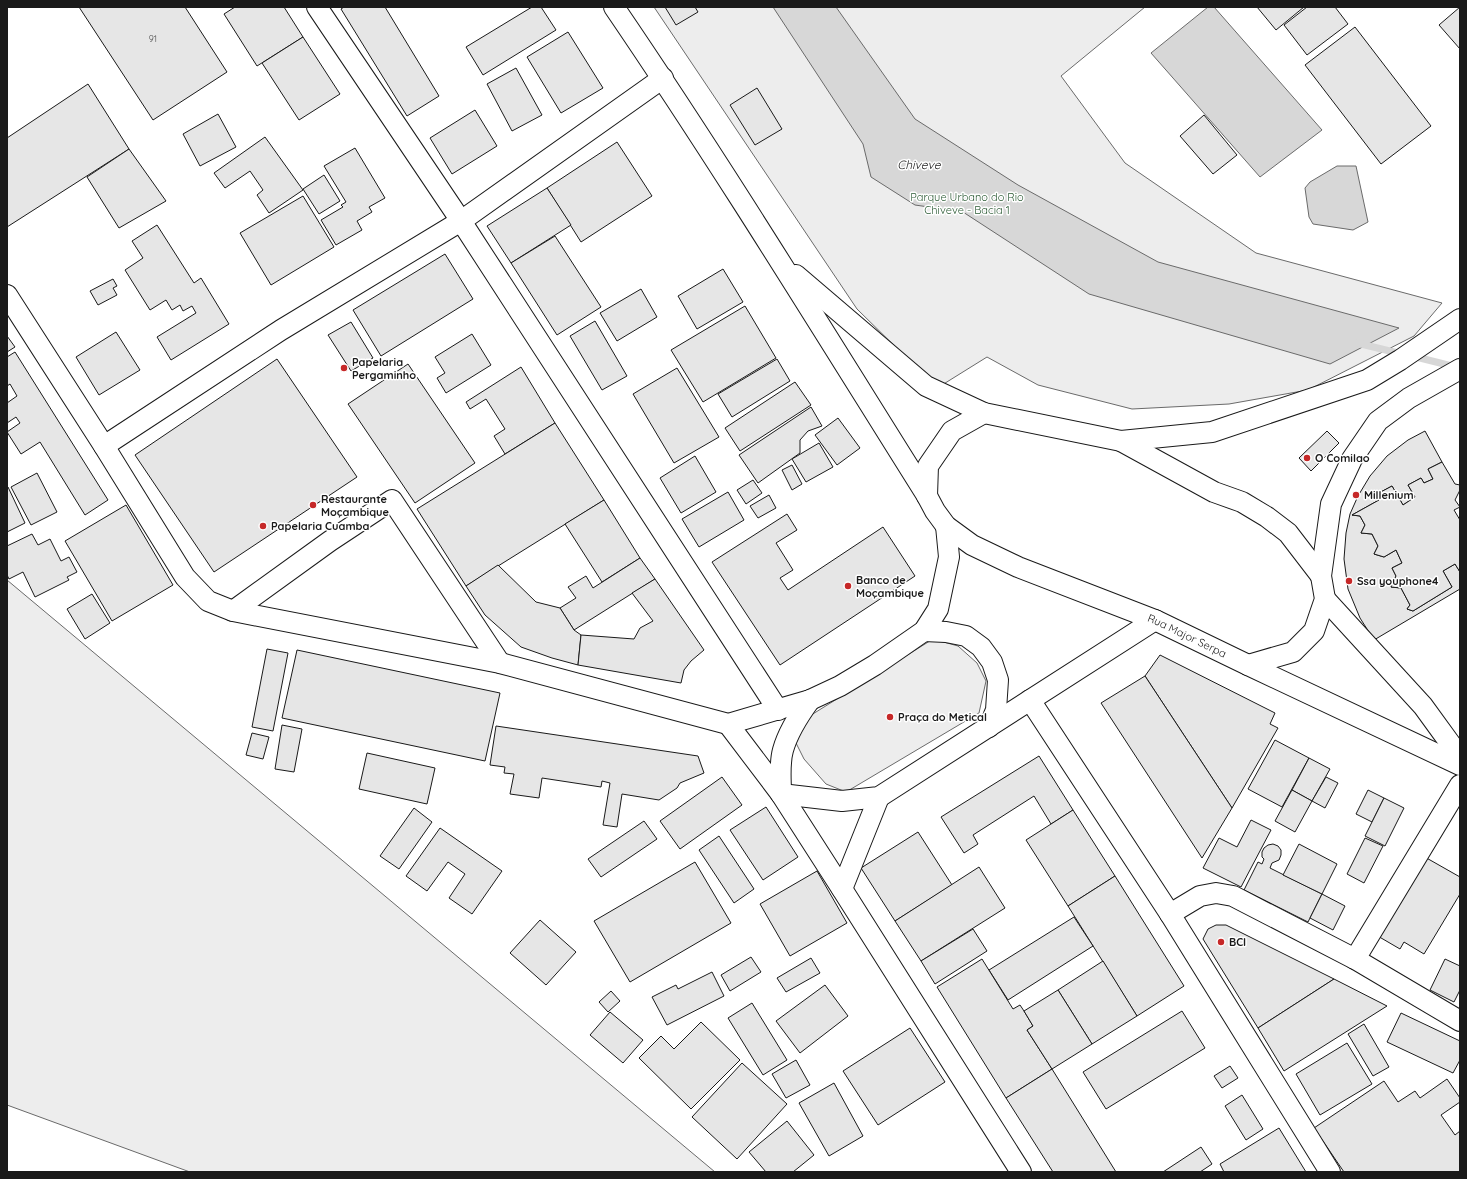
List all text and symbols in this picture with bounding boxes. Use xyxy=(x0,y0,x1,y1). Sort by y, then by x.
house number: 91 xyxy=(149,33,157,44)
water label: Chiveve xyxy=(897,157,942,172)
park label: Parque Urbano do Rio Chiveve - Bacia 1 xyxy=(910,190,1024,217)
place label: Papelaria Pergaminho xyxy=(352,355,416,382)
marker: Papelaria Pergaminho xyxy=(339,363,349,373)
place label: O Comilao xyxy=(1315,451,1370,465)
marker: O Comilao xyxy=(1302,453,1312,463)
place label: Millenium xyxy=(1364,488,1414,502)
marker: Millenium xyxy=(1351,490,1361,500)
place label: Restaurante Moçambique xyxy=(321,492,390,519)
marker: Restaurante Moçambique xyxy=(308,500,318,510)
place label: Papelaria Cuamba xyxy=(271,519,369,533)
marker: Papelaria Cuamba xyxy=(258,521,268,531)
place label: Banco de Moçambique xyxy=(856,573,925,600)
place label: Ssa youphone4 xyxy=(1357,574,1439,588)
marker: Ssa youphone4 xyxy=(1344,576,1354,586)
marker: Banco de Moçambique xyxy=(843,581,853,591)
street label: Rua Major Serpa xyxy=(1146,611,1229,661)
place label: Praça do Metical xyxy=(898,710,987,724)
marker: Praça do Metical xyxy=(885,712,895,722)
place label: BCI xyxy=(1229,935,1246,949)
marker: BCI xyxy=(1216,937,1226,947)

